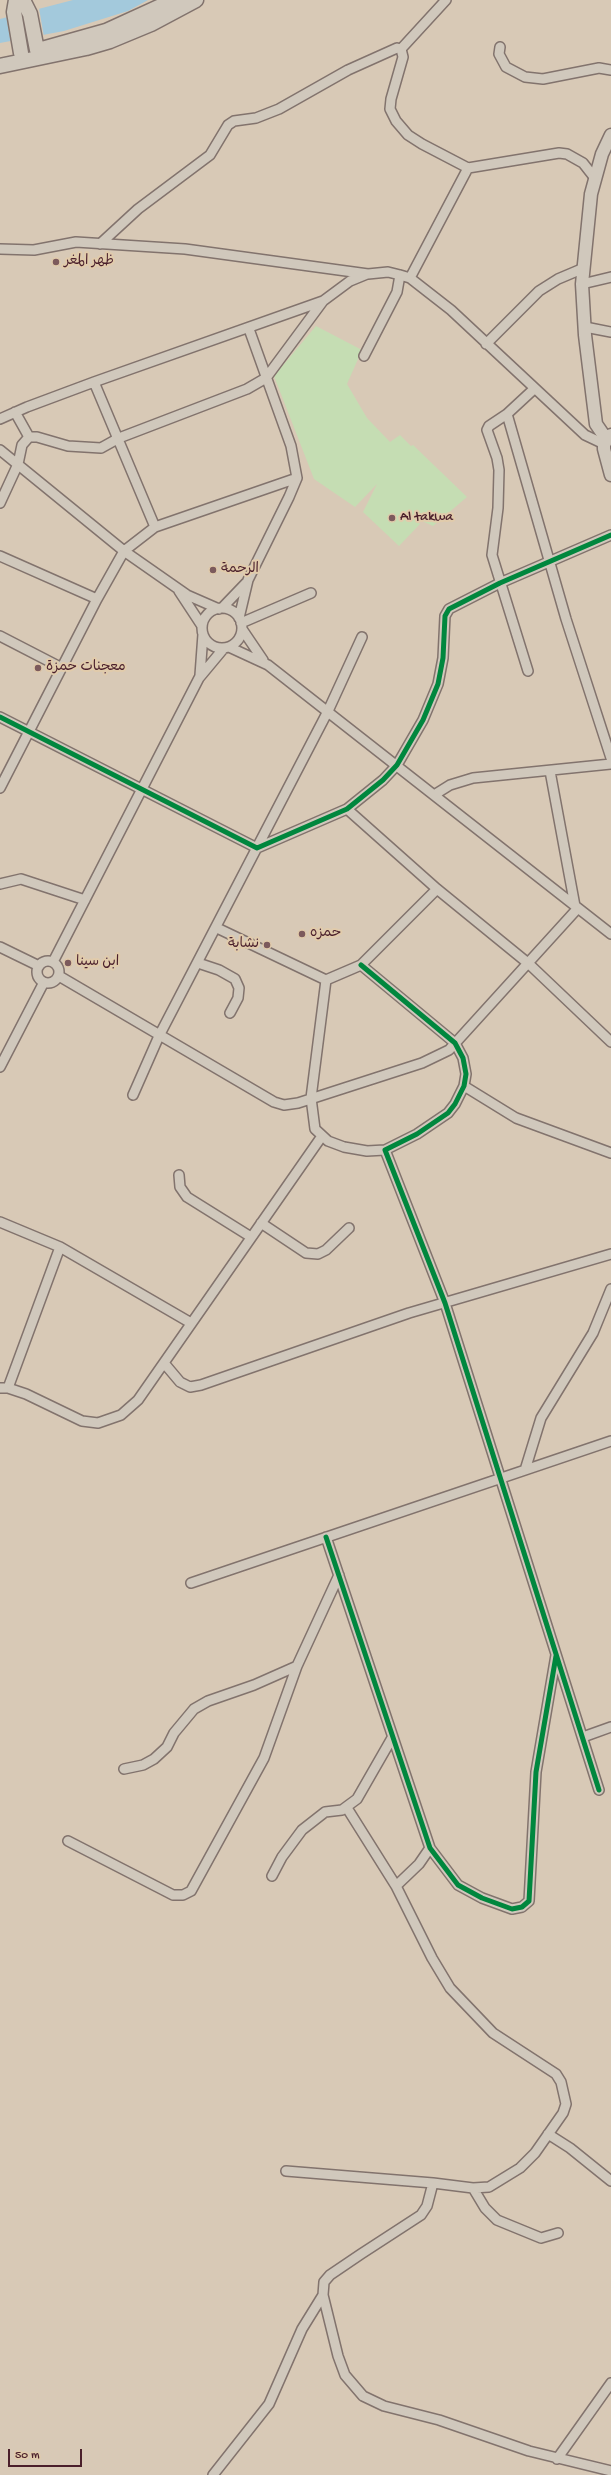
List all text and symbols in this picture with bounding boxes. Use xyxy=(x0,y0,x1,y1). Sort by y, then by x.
place label: ظهر المغر xyxy=(64,254,114,270)
marker: ظهر المغر xyxy=(51,257,61,267)
place label: Al takwa xyxy=(400,510,453,526)
marker: Al takwa xyxy=(387,513,397,523)
place label: الرحمة xyxy=(221,562,259,578)
marker: الرحمة xyxy=(208,565,218,575)
place label: معجنات حمزة xyxy=(46,660,126,676)
marker: معجنات حمزة xyxy=(33,663,43,673)
place label: حمزه xyxy=(310,926,341,942)
marker: حمزه xyxy=(297,929,307,939)
place label: نشابة xyxy=(228,937,259,953)
marker: نشابة xyxy=(262,940,272,950)
place label: ابن سينا xyxy=(76,955,119,971)
marker: ابن سينا xyxy=(63,958,73,968)
scale bar xyxy=(10,2441,84,2467)
text: 50 m xyxy=(15,2449,40,2463)

